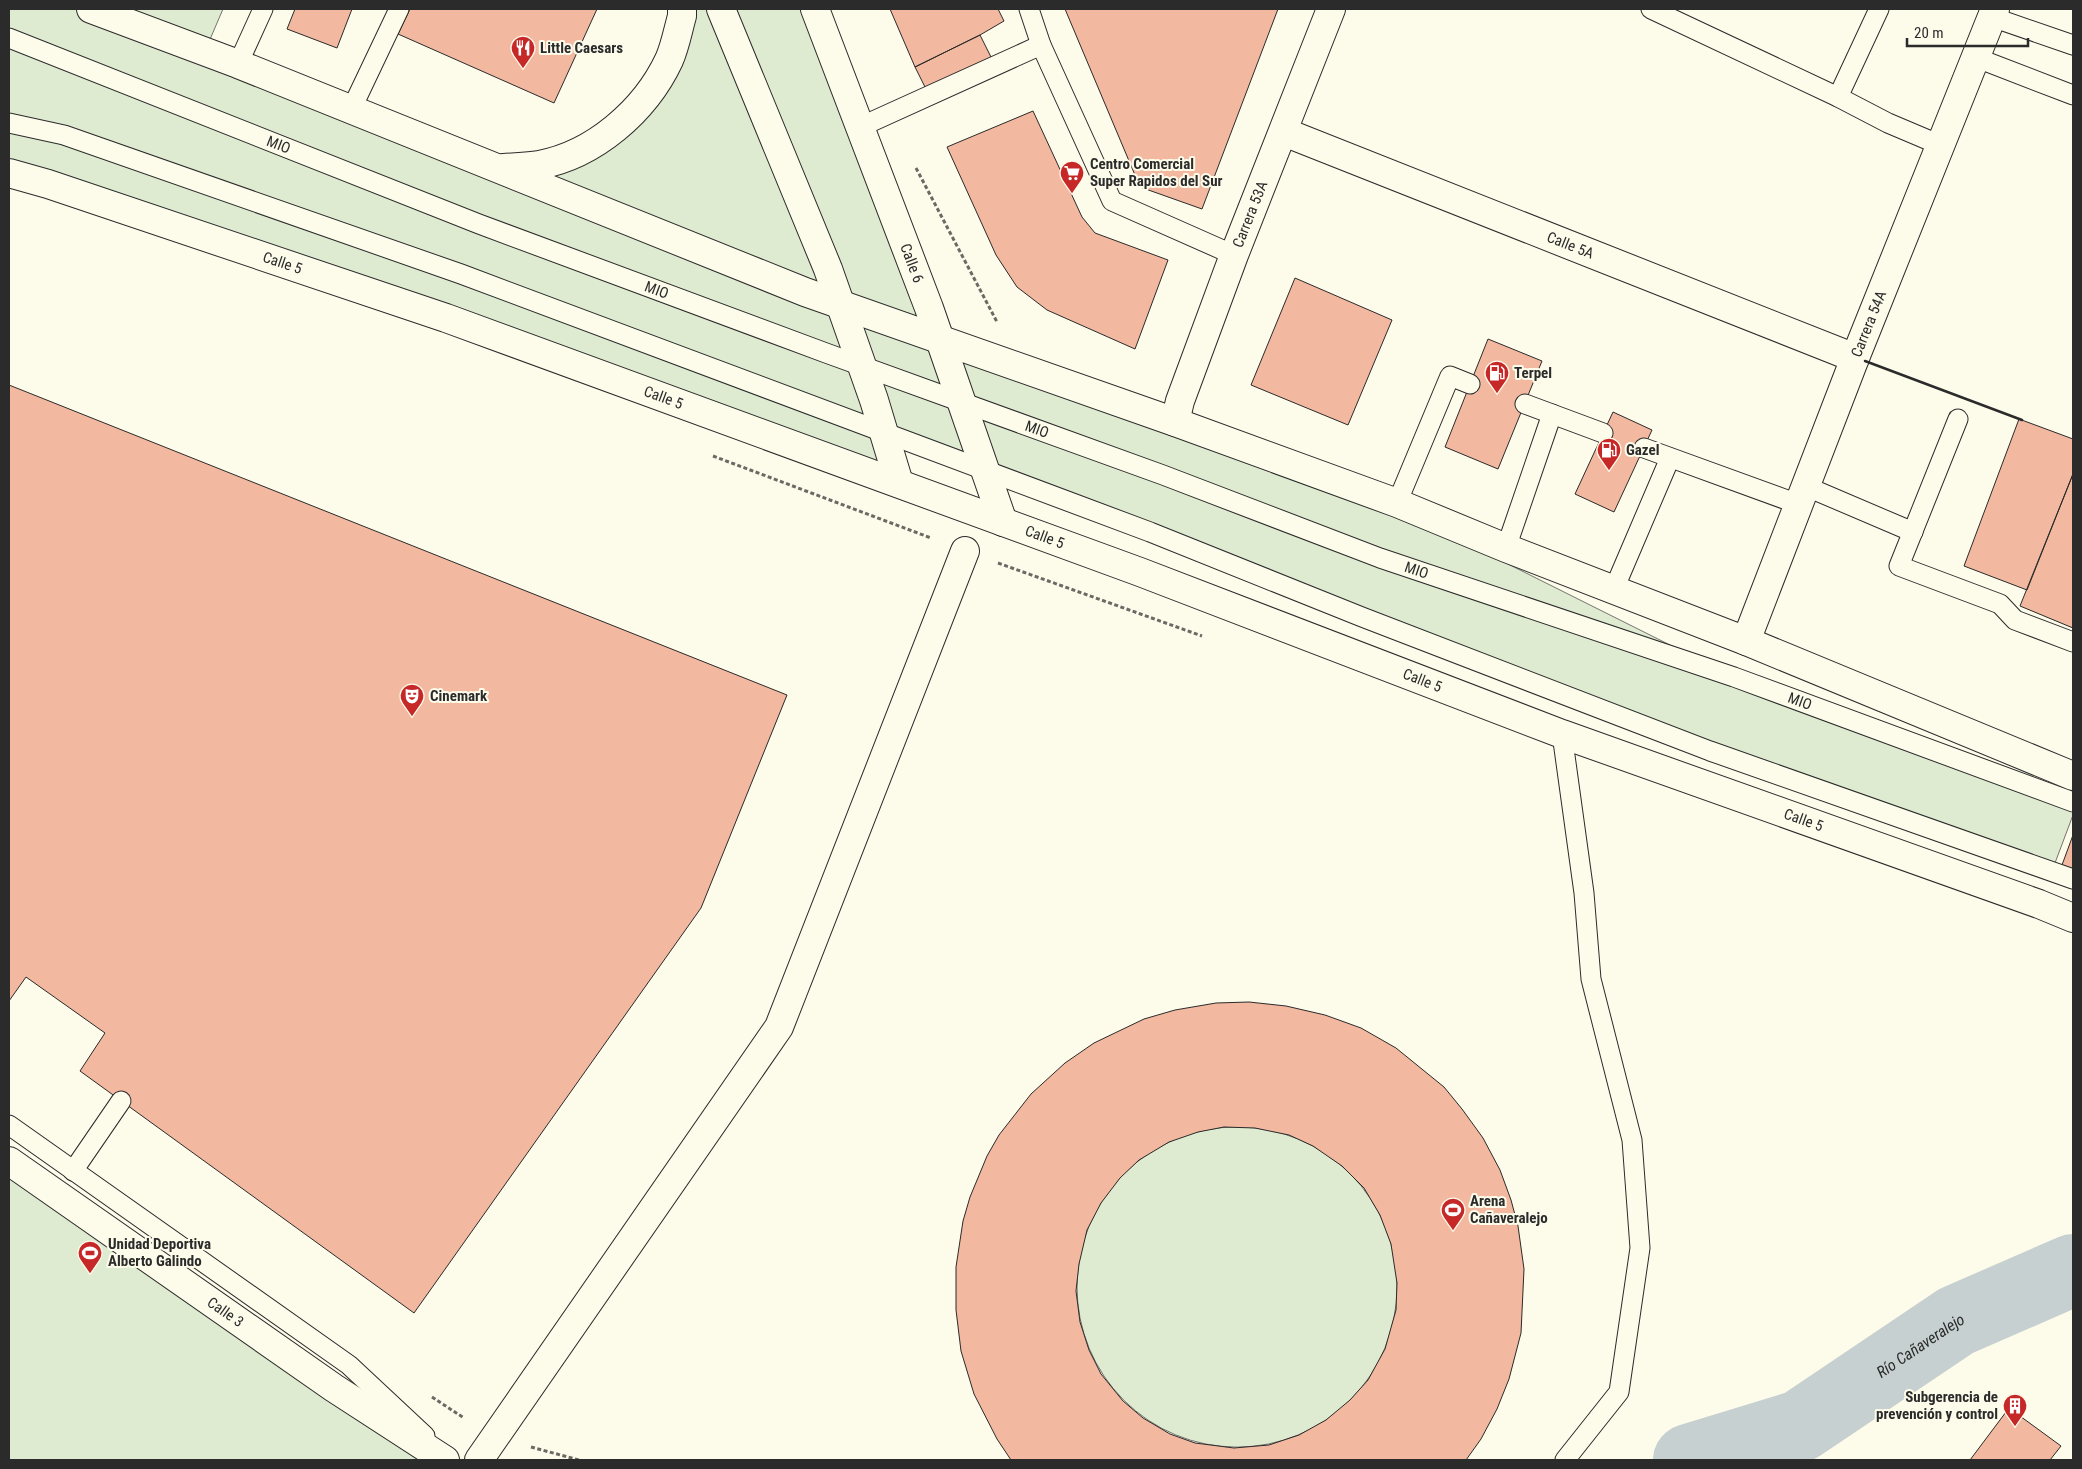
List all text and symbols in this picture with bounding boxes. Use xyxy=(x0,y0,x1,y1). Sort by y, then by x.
scale bar xyxy=(1907,15,2028,47)
text: 20 m xyxy=(1914,24,1944,42)
restaurant icon: Little Caesars xyxy=(510,35,536,69)
place label: Little Caesars xyxy=(540,39,623,57)
street label: MIO xyxy=(264,132,293,158)
place label: Centro Comercial Super Rapidos del Sur xyxy=(1090,155,1223,190)
supermarket icon: Centro Comercial Super Rapidos del Sur xyxy=(1059,160,1085,194)
street label: Carrera 53A xyxy=(1229,178,1271,250)
street label: Calle 5A xyxy=(1544,228,1597,263)
street label: Calle 6 xyxy=(896,241,928,285)
street label: Calle 5 xyxy=(260,248,305,278)
street label: MIO xyxy=(642,277,671,303)
street label: Carrera 54A xyxy=(1847,288,1890,360)
fuel station icon: Terpel xyxy=(1484,360,1510,394)
place label: Terpel xyxy=(1514,364,1552,382)
street label: Calle 5 xyxy=(641,382,686,413)
street label: MIO xyxy=(1023,417,1051,442)
fuel station icon: Gazel xyxy=(1596,437,1622,471)
place label: Gazel xyxy=(1626,441,1659,459)
street label: Calle 5 xyxy=(1023,522,1067,553)
street label: MIO xyxy=(1402,558,1431,583)
street label: Calle 5 xyxy=(1400,665,1445,696)
theatre icon: Cinemark xyxy=(399,683,425,717)
place label: Cinemark xyxy=(430,687,488,705)
street label: MIO xyxy=(1785,689,1814,714)
street label: Calle 5 xyxy=(1781,805,1826,835)
place label: Arena Cañaveralejo xyxy=(1470,1192,1548,1227)
sports icon: Arena Cañaveralejo xyxy=(1440,1197,1466,1231)
place label: Unidad Deportiva Alberto Galindo xyxy=(108,1235,211,1270)
sports icon: Unidad Deportiva Alberto Galindo xyxy=(77,1240,103,1274)
street label: Calle 3 xyxy=(204,1293,247,1331)
water label: Río Cañaveralejo xyxy=(1873,1309,1967,1382)
place label: Subgerencia de prevención y control xyxy=(1876,1388,1998,1423)
building icon: Subgerencia de prevención y control xyxy=(2002,1393,2028,1427)

